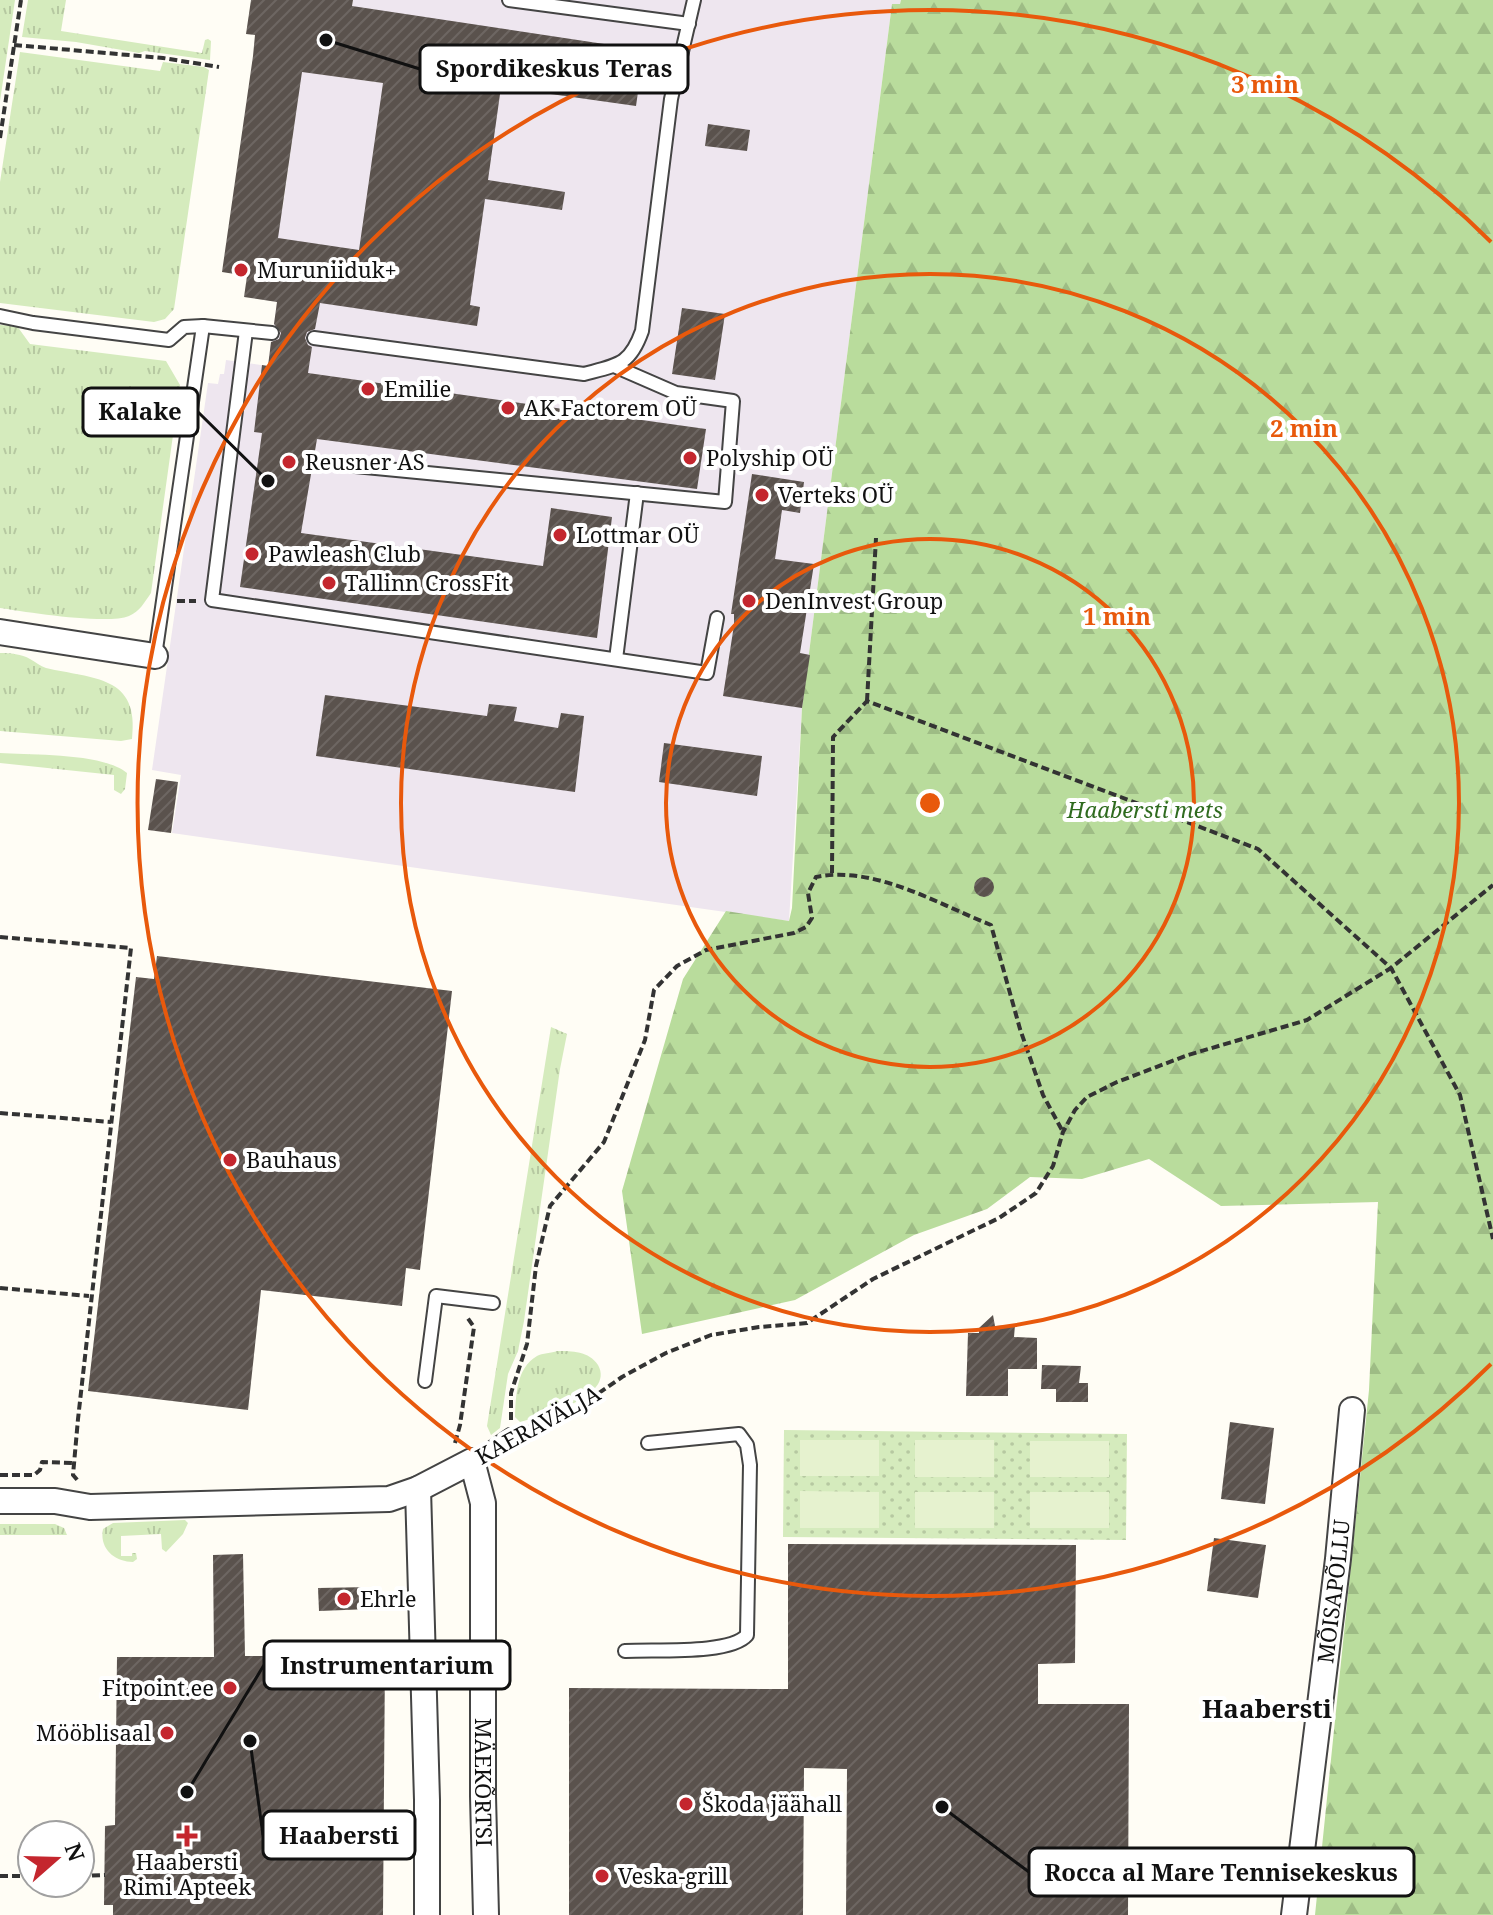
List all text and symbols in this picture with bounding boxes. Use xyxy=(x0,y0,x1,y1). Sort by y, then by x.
callout: Spordikeskus Teras xyxy=(420,45,688,93)
text: Spordikeskus Teras xyxy=(436,51,672,84)
text: 3 min xyxy=(1231,67,1299,100)
place label: Muruniiduk+ xyxy=(257,254,397,284)
marker: Muruniiduk+ xyxy=(232,261,250,279)
place label: Emilie xyxy=(384,373,451,403)
marker: Emilie xyxy=(359,380,377,398)
callout: Kalake xyxy=(83,388,198,436)
place label: AK Factorem OÜ xyxy=(524,392,697,422)
text: Kalake xyxy=(98,394,182,427)
marker: AK Factorem OÜ xyxy=(499,399,517,417)
text: 2 min xyxy=(1270,411,1338,444)
place label: Polyship OÜ xyxy=(706,442,834,472)
place label: Reusner AS xyxy=(305,446,425,476)
marker: Polyship OÜ xyxy=(681,449,699,467)
marker: Reusner AS xyxy=(280,453,298,471)
place label: Verteks OÜ xyxy=(778,479,894,509)
marker: Verteks OÜ xyxy=(753,486,771,504)
place label: Lottmar OÜ xyxy=(576,519,699,549)
marker: Lottmar OÜ xyxy=(551,526,569,544)
place label: Pawleash Club xyxy=(268,538,421,568)
marker: Pawleash Club xyxy=(243,545,261,563)
place label: Tallinn CrossFit xyxy=(345,567,509,597)
marker: Tallinn CrossFit xyxy=(320,574,338,592)
place label: DenInvest Group xyxy=(765,585,943,615)
marker: DenInvest Group xyxy=(740,592,758,610)
text: 1 min xyxy=(1083,599,1151,632)
centre of rings xyxy=(916,789,944,817)
park label: Haabersti mets xyxy=(1066,794,1223,824)
place label: Bauhaus xyxy=(246,1144,337,1174)
marker: Bauhaus xyxy=(221,1151,239,1169)
street label: KAERAVÄLJA xyxy=(470,1377,606,1471)
street label: MÕISAPÕLLU xyxy=(1309,1518,1356,1665)
place label: Ehrle xyxy=(360,1583,417,1613)
marker: Ehrle xyxy=(335,1590,353,1608)
callout: Instrumentarium xyxy=(264,1641,510,1689)
text: Instrumentarium xyxy=(280,1648,494,1681)
place label: Fitpoint.ee xyxy=(102,1672,214,1702)
marker: Fitpoint.ee xyxy=(221,1679,239,1697)
district label: Haabersti xyxy=(1202,1690,1332,1726)
place label: Mööblisaal xyxy=(36,1717,151,1747)
street label: MÄEKÕRTSI xyxy=(469,1718,500,1847)
marker: Mööblisaal xyxy=(158,1724,176,1742)
place label: Škoda jäähall xyxy=(702,1788,842,1818)
marker: Škoda jäähall xyxy=(677,1795,695,1813)
callout: Haabersti xyxy=(263,1811,415,1859)
text: Haabersti xyxy=(279,1818,400,1851)
north arrow xyxy=(16,1819,96,1899)
marker: Haabersti Rimi Apteek xyxy=(178,1827,196,1845)
text: N xyxy=(59,1839,93,1865)
place label: Haabersti Rimi Apteek xyxy=(123,1846,251,1901)
callout: Rocca al Mare Tennisekeskus xyxy=(1029,1848,1414,1896)
text: Rocca al Mare Tennisekeskus xyxy=(1044,1855,1398,1888)
place label: Veska-grill xyxy=(618,1860,728,1890)
marker: Veska-grill xyxy=(593,1867,611,1885)

